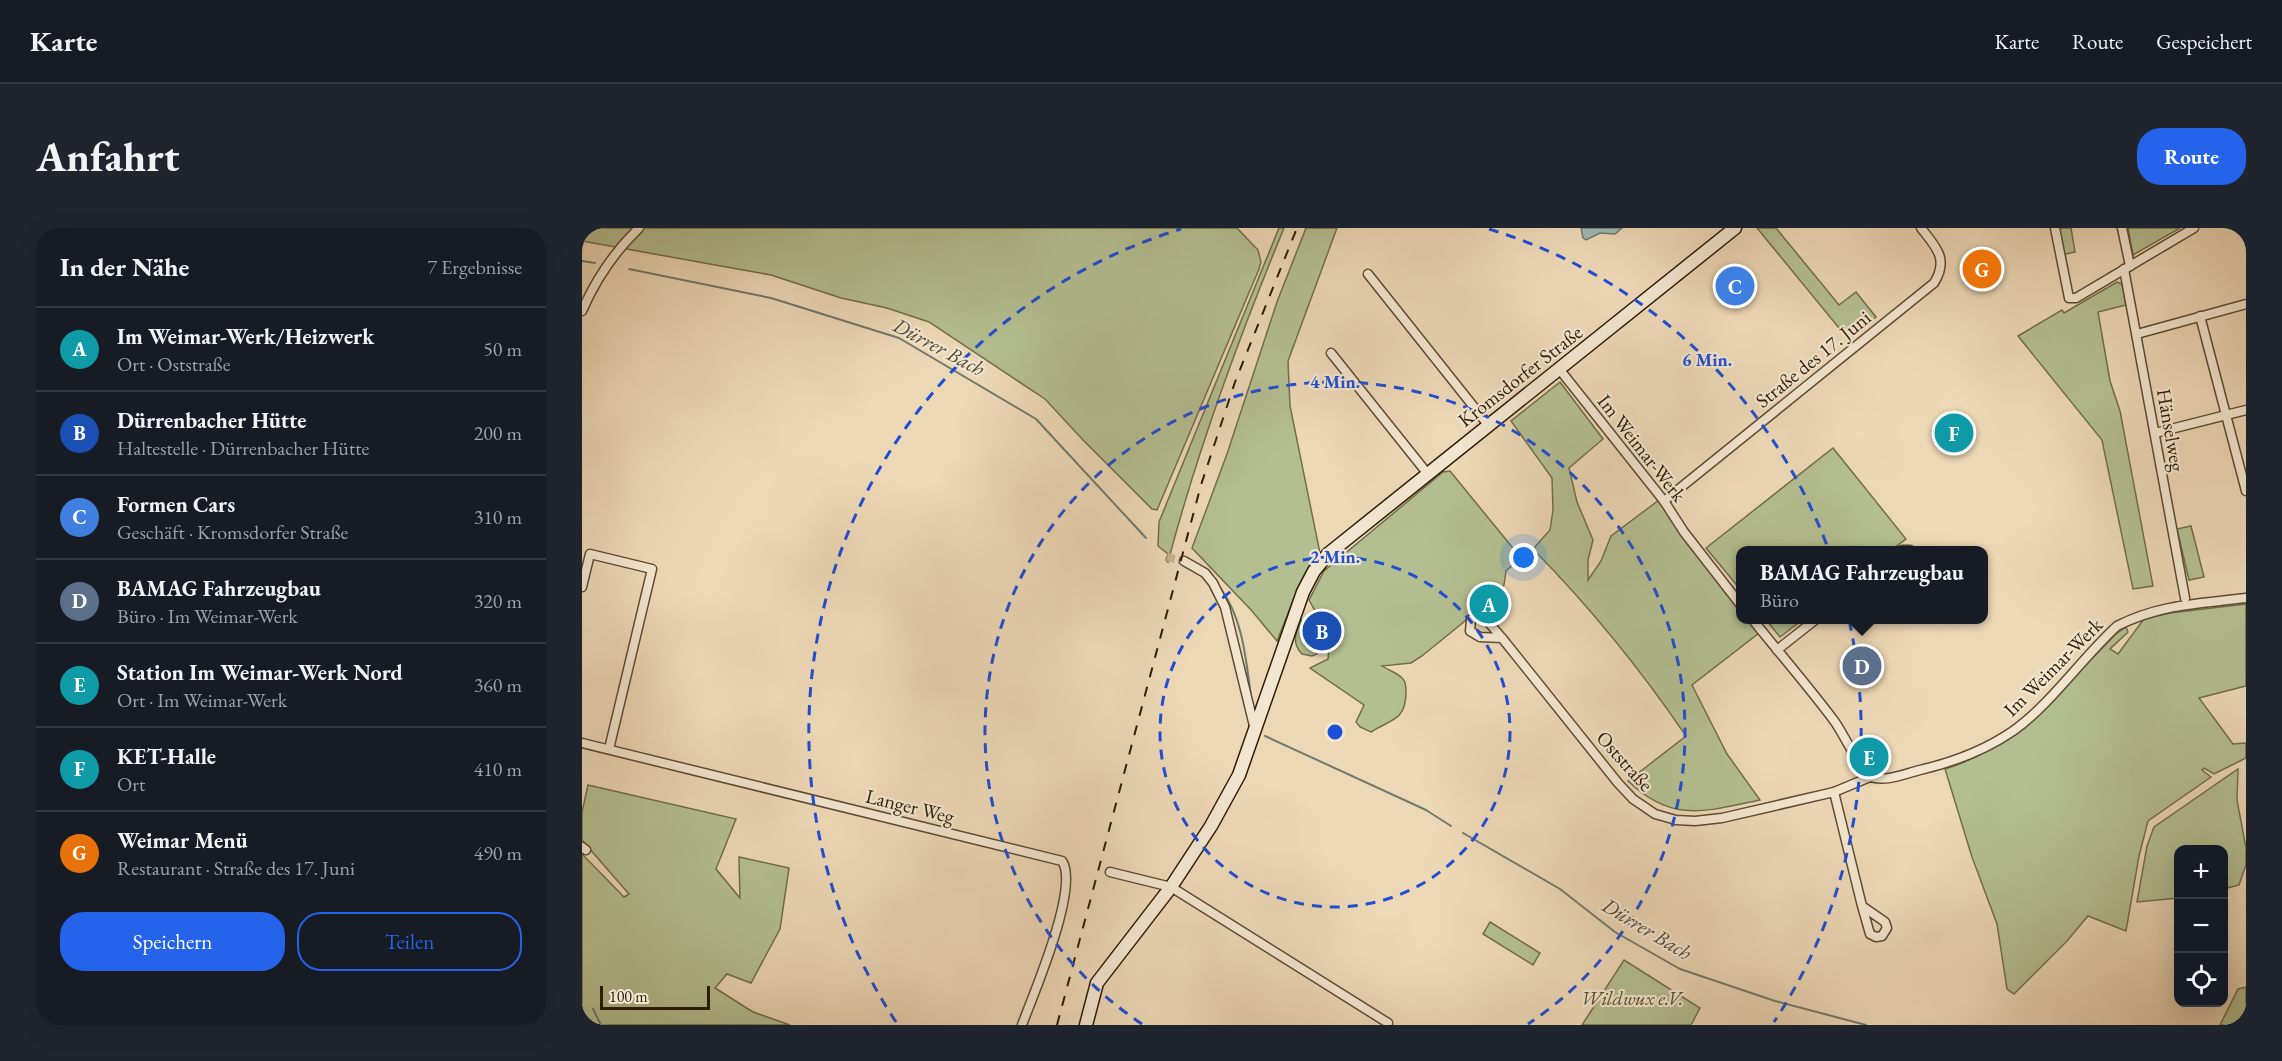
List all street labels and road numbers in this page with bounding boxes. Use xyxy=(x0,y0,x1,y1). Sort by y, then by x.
street label: Straße des 17. Juni xyxy=(1750,304,1876,414)
street label: Kromsdorfer Straße xyxy=(1452,319,1588,433)
street label: Hänselweg xyxy=(2151,387,2191,474)
street label: Im Weimar-Werk xyxy=(1592,389,1693,508)
street label: Im Weimar-Werk xyxy=(1998,611,2109,722)
street label: Oststraße xyxy=(1591,725,1659,797)
street label: Langer Weg xyxy=(863,782,957,830)

